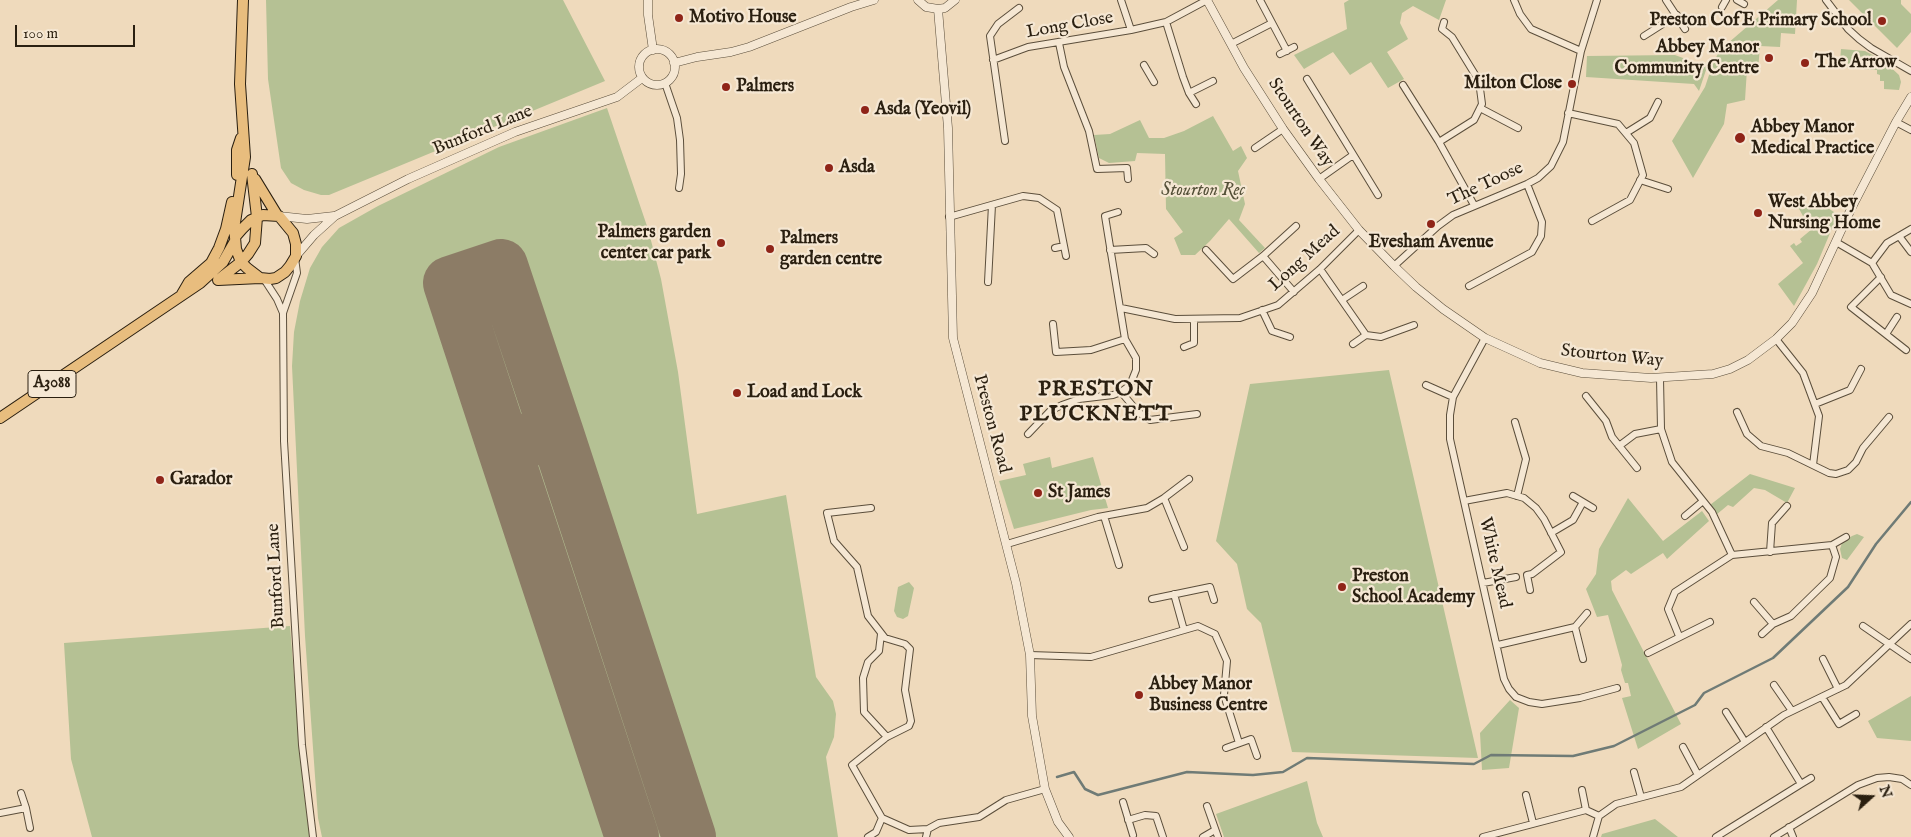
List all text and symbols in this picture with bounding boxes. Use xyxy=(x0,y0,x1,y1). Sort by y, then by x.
place label: Motivo House xyxy=(689,7,797,29)
street label: Long Close xyxy=(1025,8,1115,44)
place label: Preston CofE Primary School xyxy=(1650,10,1872,32)
marker: Motivo House xyxy=(673,12,685,24)
scale bar xyxy=(18,15,138,47)
marker: Preston CofE Primary School xyxy=(1876,15,1888,27)
text: 100 m xyxy=(23,24,58,43)
place label: Abbey Manor Community Centre xyxy=(1614,37,1759,80)
marker: Abbey Manor Community Centre xyxy=(1763,52,1775,64)
place label: The Arrow xyxy=(1815,52,1897,74)
marker: The Arrow xyxy=(1799,57,1811,69)
place label: Milton Close xyxy=(1464,73,1562,95)
street label: Stourton Way xyxy=(1262,74,1338,172)
place label: Palmers xyxy=(736,76,794,98)
marker: Milton Close xyxy=(1566,78,1578,90)
marker: Palmers xyxy=(720,81,732,93)
place label: Asda (Yeovil) xyxy=(875,99,971,121)
street label: Bunford Lane xyxy=(430,101,536,161)
marker: Asda (Yeovil) xyxy=(859,104,871,116)
place label: Abbey Manor Medical Practice xyxy=(1751,117,1874,160)
marker: Abbey Manor Medical Practice xyxy=(1733,131,1747,145)
place label: Asda xyxy=(839,157,875,179)
street label: The Toose xyxy=(1445,158,1527,212)
marker: Asda xyxy=(823,162,835,174)
park label: Stourton Rec xyxy=(1161,180,1245,202)
place label: West Abbey Nursing Home xyxy=(1768,192,1880,234)
marker: West Abbey Nursing Home xyxy=(1752,207,1764,219)
marker: Evesham Avenue xyxy=(1425,218,1437,230)
street label: Long Mead xyxy=(1265,221,1345,297)
place label: Palmers garden center car park xyxy=(597,222,711,264)
place label: Palmers garden centre xyxy=(780,228,882,270)
place label: Evesham Avenue xyxy=(1368,232,1494,254)
marker: Palmers garden center car park xyxy=(715,237,727,249)
marker: Palmers garden centre xyxy=(764,243,776,255)
street label: Stourton Way xyxy=(1560,341,1664,373)
road number: A3088 xyxy=(28,370,76,398)
street label: Preston Road xyxy=(967,372,1015,476)
district label: PRESTON PLUCKNETT xyxy=(1018,377,1174,428)
place label: Load and Lock xyxy=(747,382,862,404)
marker: Load and Lock xyxy=(731,387,743,399)
place label: Garador xyxy=(170,469,232,491)
marker: Garador xyxy=(154,474,166,486)
place label: St James xyxy=(1048,482,1110,504)
marker: St James xyxy=(1032,487,1044,499)
street label: White Mead xyxy=(1473,515,1515,611)
street label: Bunford Lane xyxy=(263,523,291,629)
place label: Preston School Academy xyxy=(1352,566,1475,608)
marker: Preston School Academy xyxy=(1336,581,1348,593)
place label: Abbey Manor Business Centre xyxy=(1149,674,1268,716)
marker: Abbey Manor Business Centre xyxy=(1133,689,1145,701)
north arrow xyxy=(1846,772,1896,822)
text: N xyxy=(1875,783,1896,801)

